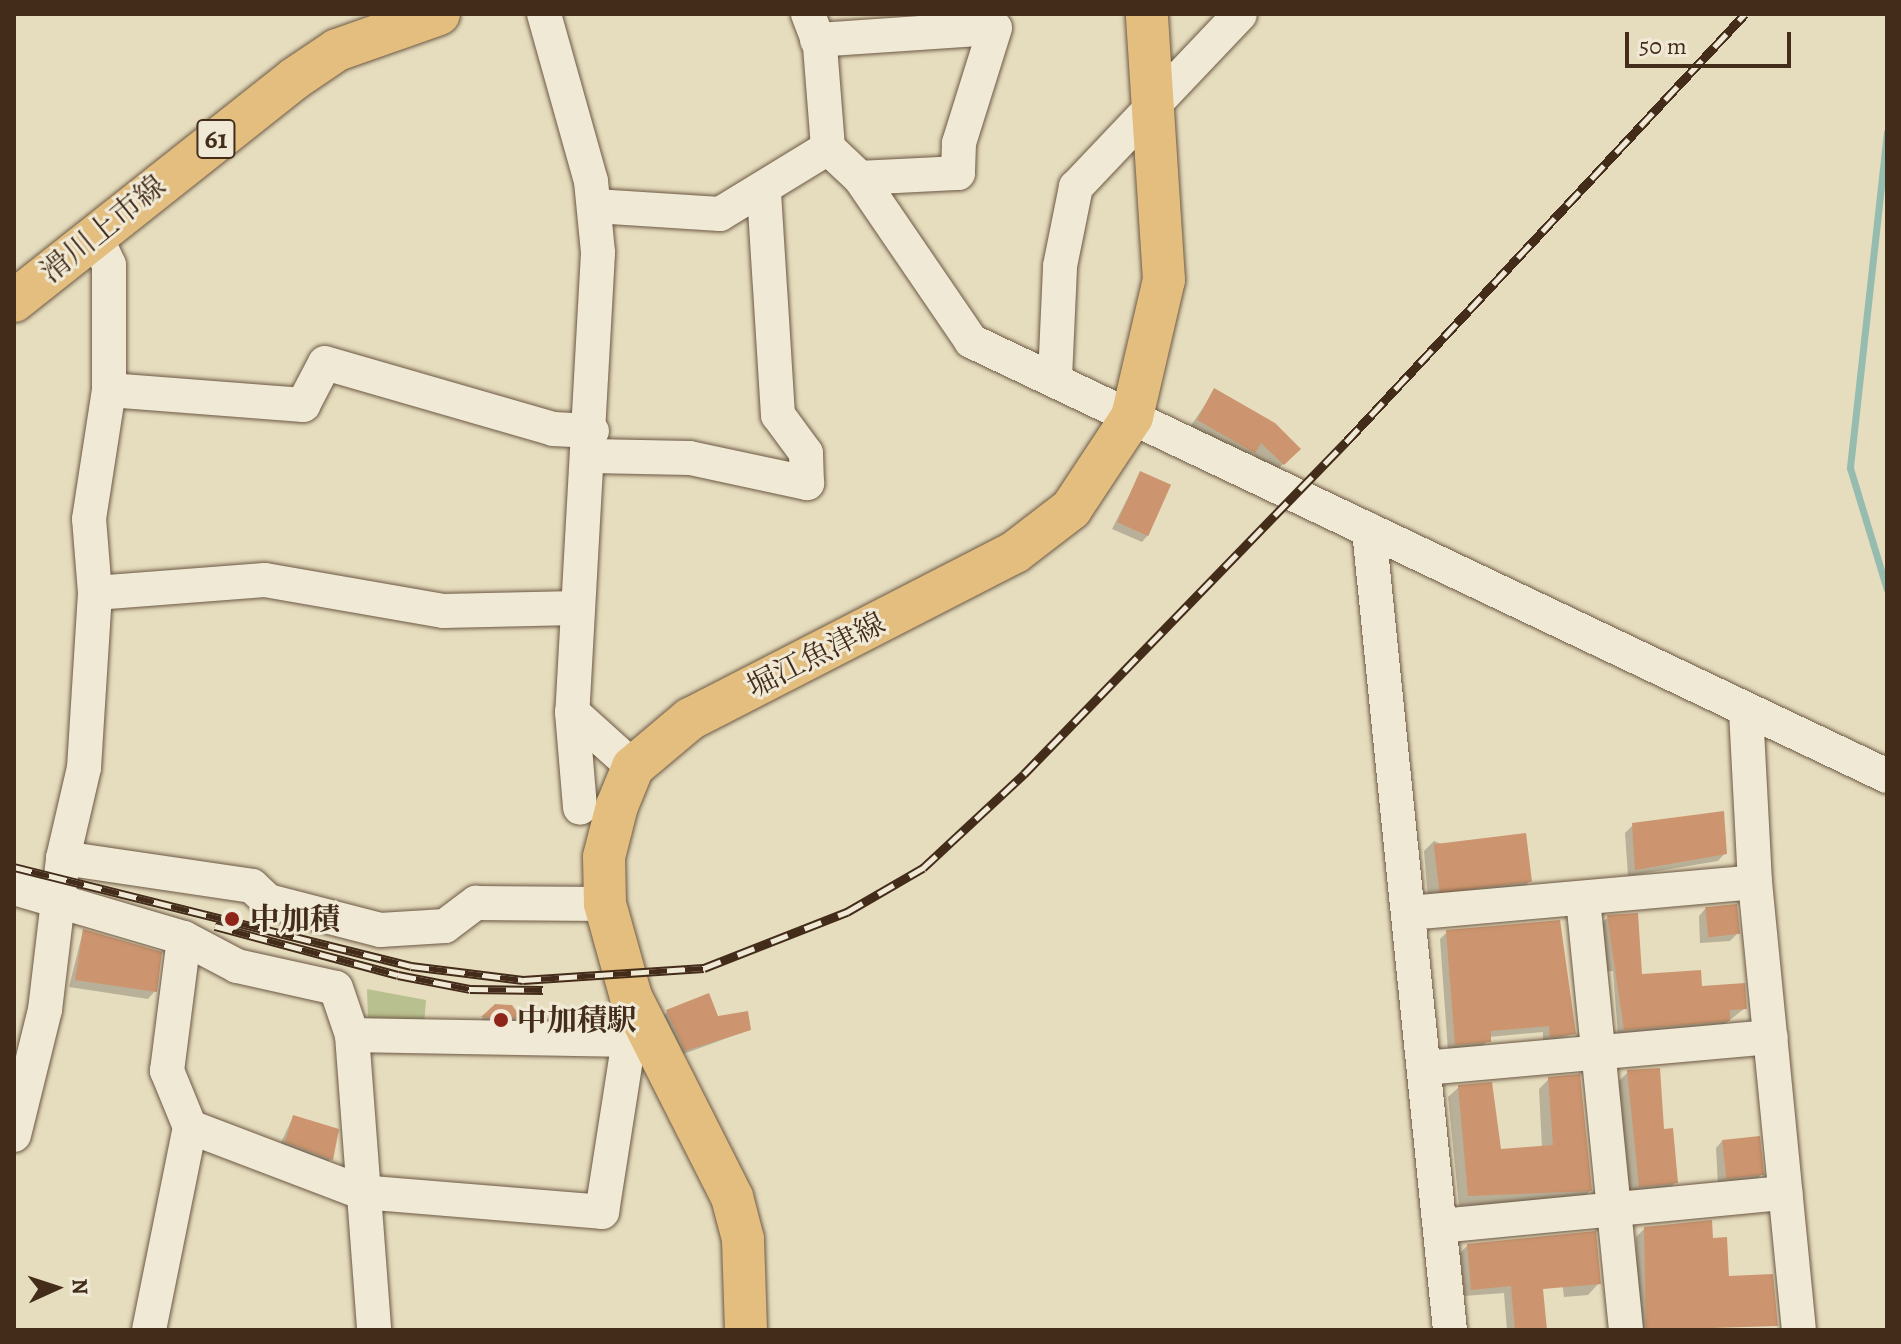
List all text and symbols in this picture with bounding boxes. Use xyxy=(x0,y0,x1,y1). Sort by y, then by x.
scale bar xyxy=(1629,16,1795,66)
text: 50 m xyxy=(1639,30,1687,62)
road number: 61 xyxy=(196,115,236,163)
street label: 滑川上市線 xyxy=(33,168,173,290)
street label: 堀江魚津線 xyxy=(741,605,891,705)
place label: 中加積 xyxy=(250,901,340,937)
marker: 中加積 xyxy=(221,908,243,930)
place label: 中加積駅 xyxy=(517,1002,637,1038)
marker: 中加積駅 xyxy=(492,1011,510,1029)
north arrow xyxy=(16,1248,96,1328)
text: N xyxy=(65,1278,95,1296)

